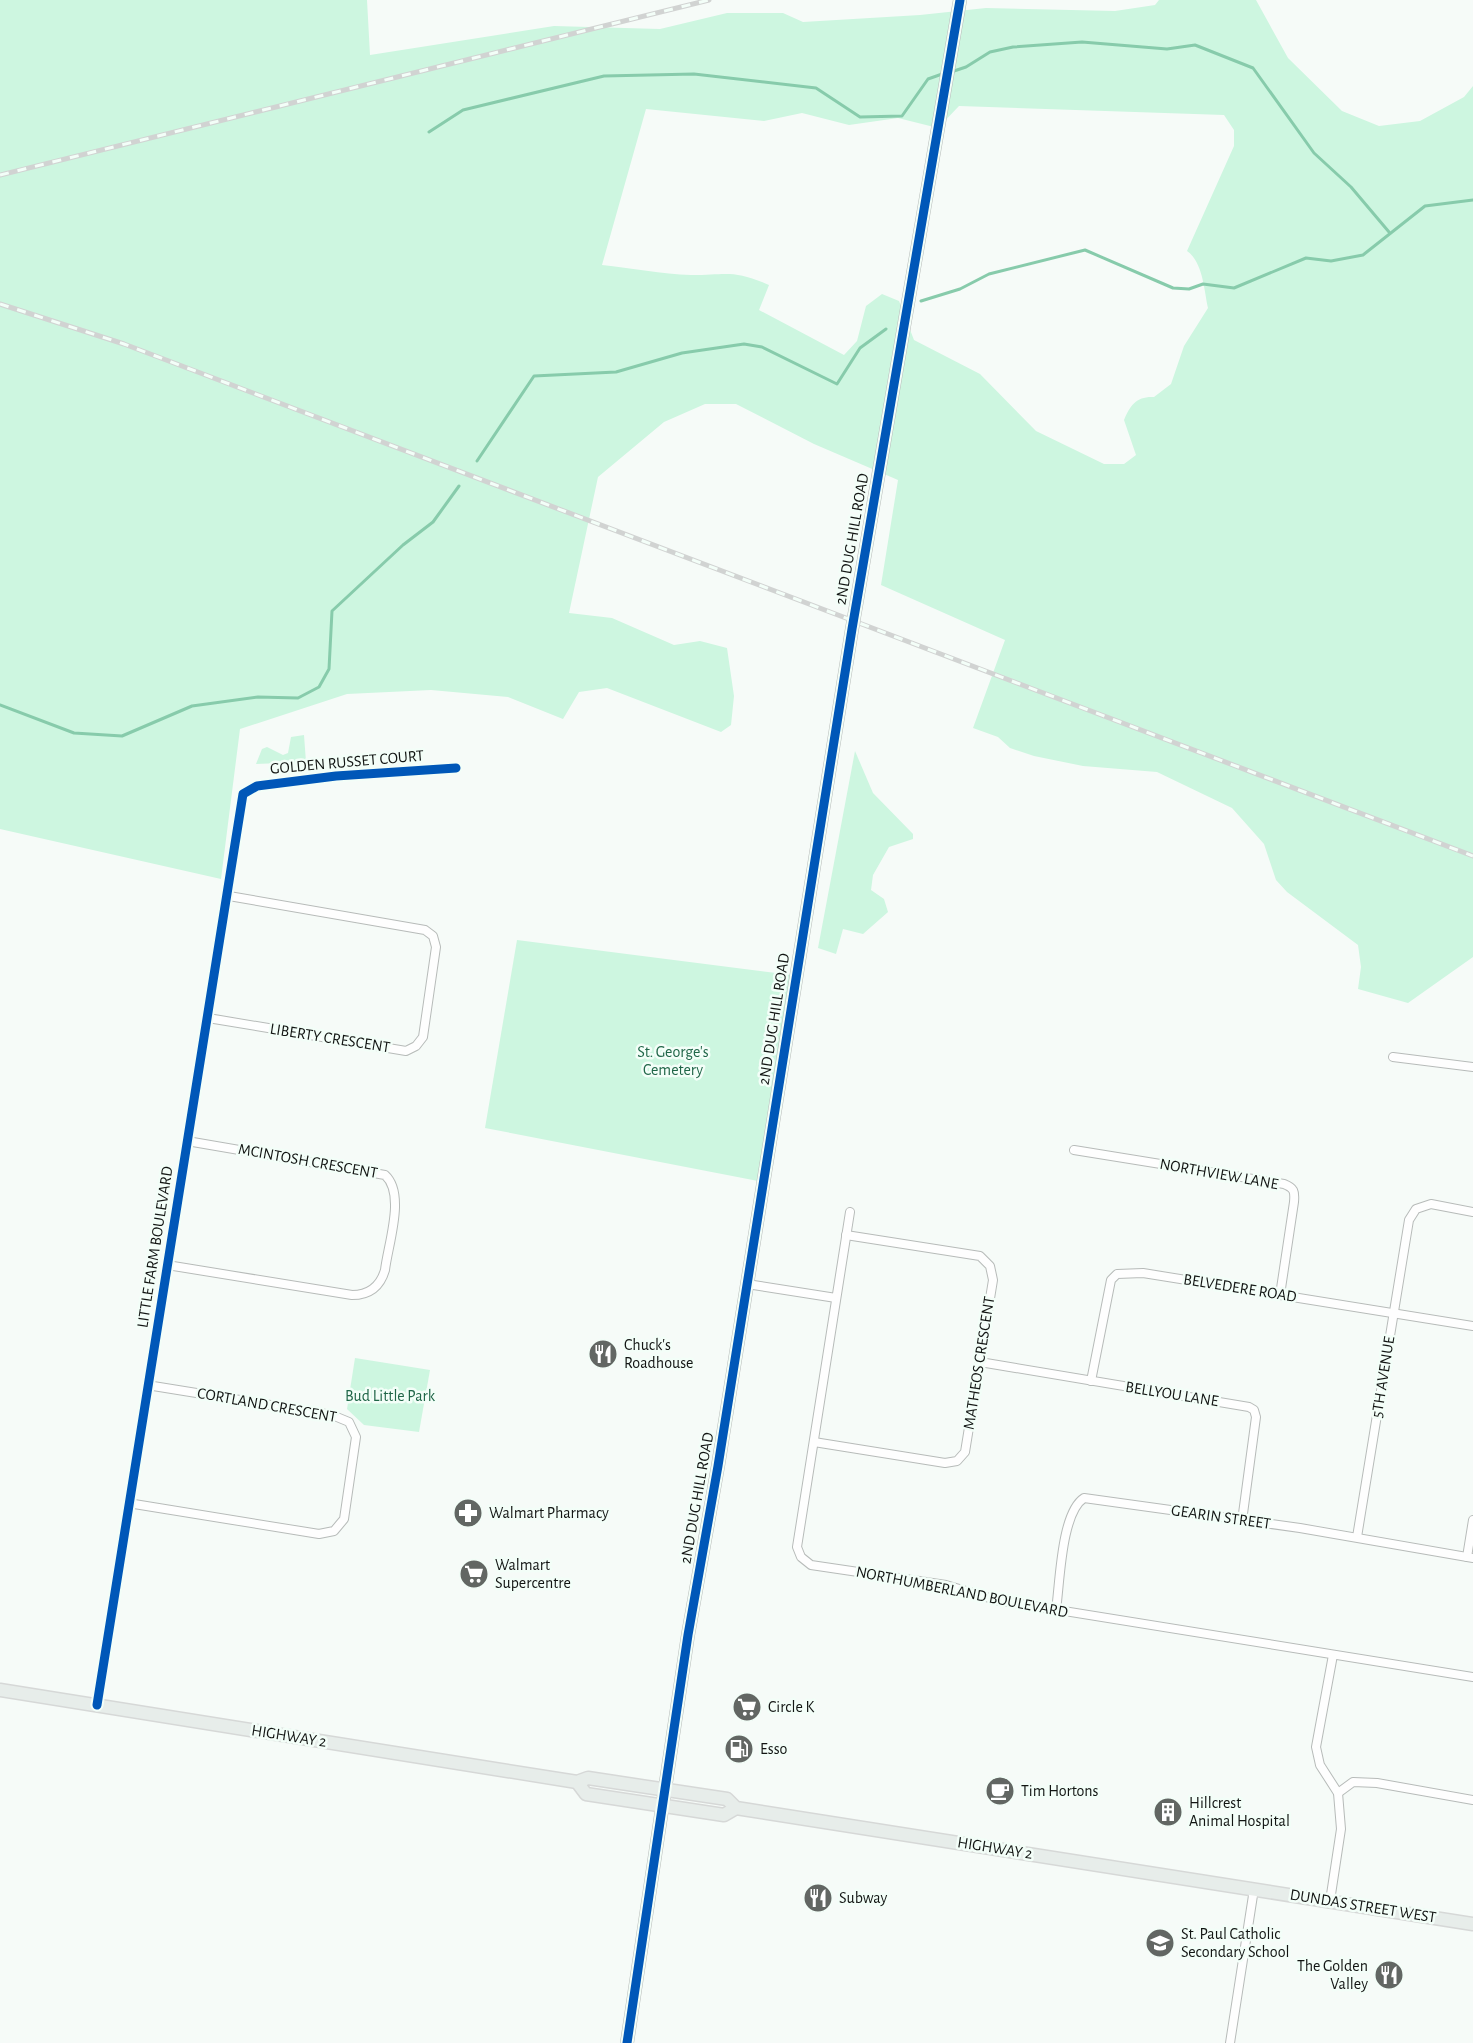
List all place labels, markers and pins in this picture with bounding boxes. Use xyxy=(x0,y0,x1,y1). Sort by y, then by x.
place label: Chuck's Roadhouse xyxy=(624,1337,693,1371)
restaurant icon: Chuck's Roadhouse xyxy=(587,1338,619,1370)
pharmacy icon: Walmart Pharmacy xyxy=(452,1497,484,1529)
place label: Walmart Pharmacy xyxy=(489,1505,609,1522)
place label: Walmart Supercentre xyxy=(495,1557,571,1591)
supermarket icon: Walmart Supercentre xyxy=(458,1558,490,1590)
supermarket icon: Circle K xyxy=(731,1691,763,1723)
place label: Circle K xyxy=(768,1699,814,1715)
fuel station icon: Esso xyxy=(723,1733,755,1765)
place label: Esso xyxy=(760,1741,788,1757)
cafe icon: Tim Hortons xyxy=(984,1775,1016,1807)
place label: Tim Hortons xyxy=(1021,1783,1098,1799)
place label: Hillcrest Animal Hospital xyxy=(1189,1795,1290,1829)
building icon: Hillcrest Animal Hospital xyxy=(1152,1796,1184,1828)
restaurant icon: Subway xyxy=(802,1882,834,1914)
place label: Subway xyxy=(839,1890,887,1907)
place label: St. Paul Catholic Secondary School xyxy=(1181,1926,1289,1961)
school or university icon: St. Paul Catholic Secondary School xyxy=(1144,1927,1176,1959)
place label: The Golden Valley xyxy=(1297,1958,1368,1993)
restaurant icon: The Golden Valley xyxy=(1373,1959,1405,1991)

